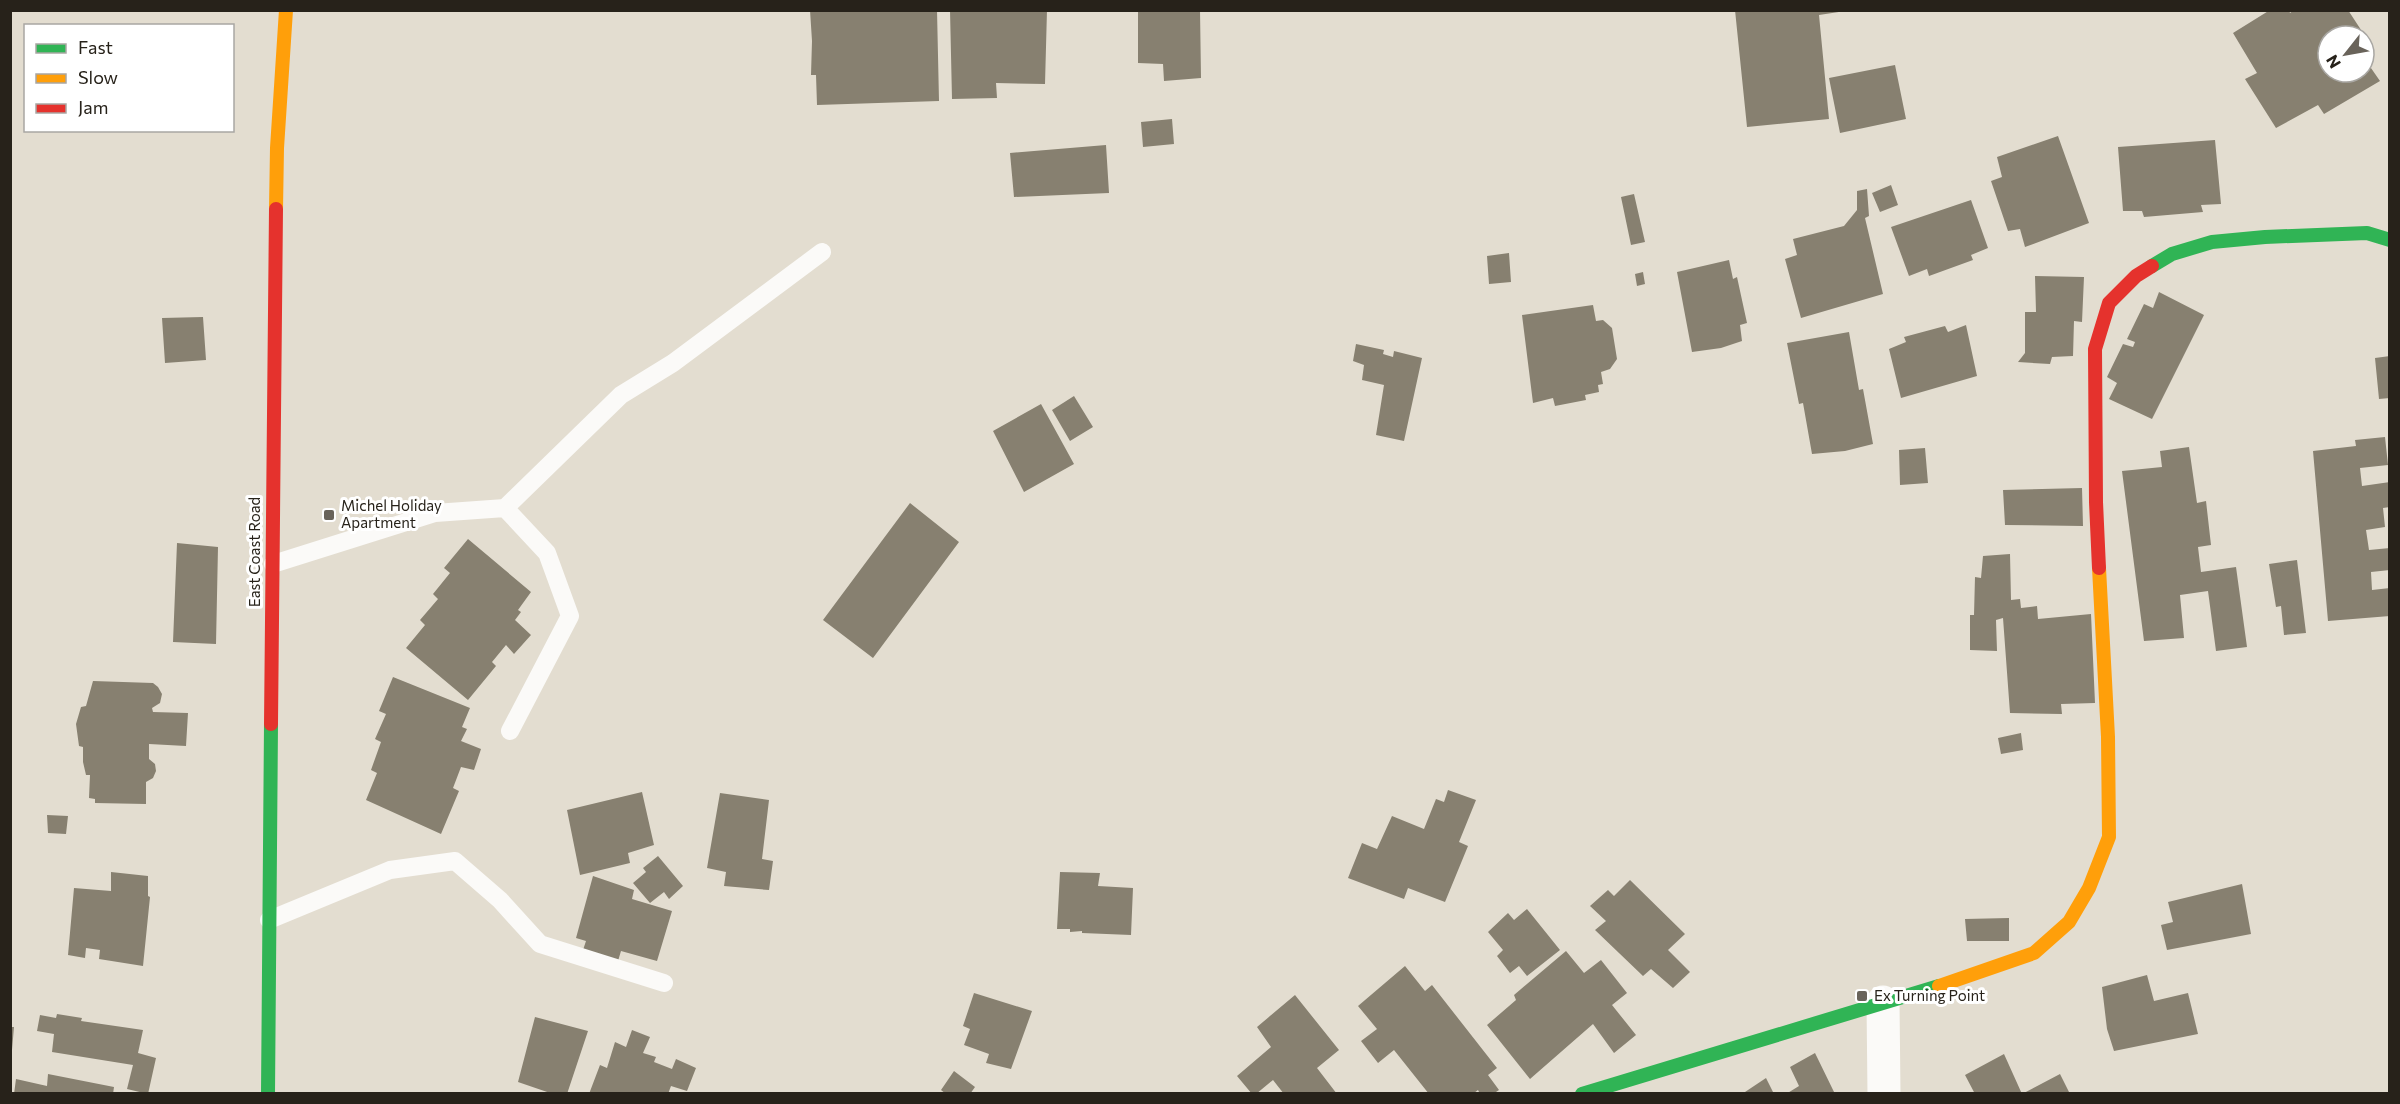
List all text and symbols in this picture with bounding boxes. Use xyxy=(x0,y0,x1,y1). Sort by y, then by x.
legend xyxy=(24,24,234,132)
north arrow xyxy=(2316,24,2376,84)
text: Fast xyxy=(78,36,113,58)
text: N xyxy=(2321,52,2344,72)
text: Slow xyxy=(78,66,118,88)
text: Jam xyxy=(78,96,108,118)
place label: Michel Holiday Apartment xyxy=(341,496,442,531)
street label: East Coast Road xyxy=(245,497,263,607)
marker: Michel Holiday Apartment xyxy=(322,508,336,522)
place label: Ex Turning Point xyxy=(1874,986,1985,1004)
marker: Ex Turning Point xyxy=(1855,989,1869,1003)

